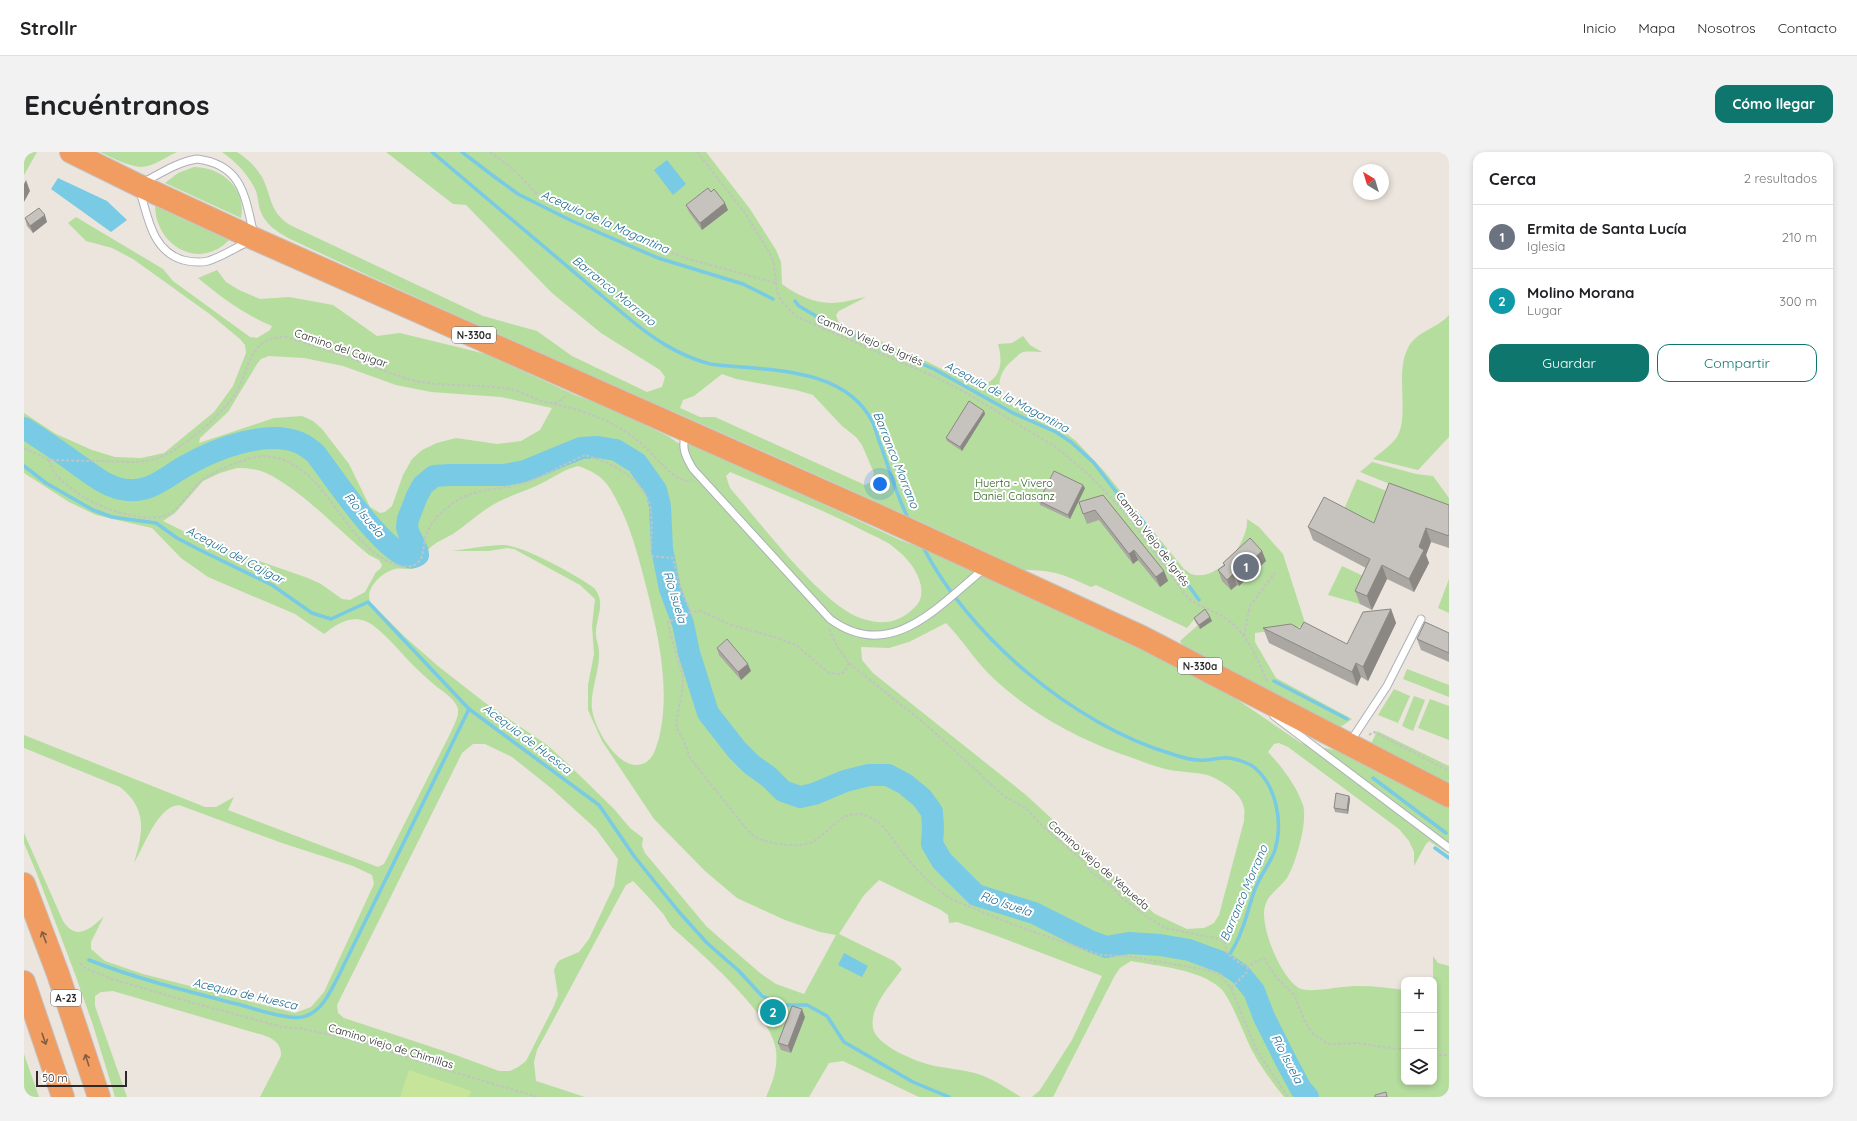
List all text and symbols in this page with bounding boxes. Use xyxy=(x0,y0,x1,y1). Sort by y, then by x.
text: Strollr xyxy=(20,16,77,40)
text: Inicio xyxy=(1583,19,1616,37)
text: Mapa xyxy=(1638,19,1675,37)
text: Nosotros xyxy=(1697,19,1756,37)
text: Contacto xyxy=(1778,19,1837,37)
button: Cómo llegar xyxy=(1715,85,1833,123)
text: Encuéntranos xyxy=(24,87,209,122)
north arrow xyxy=(1353,164,1389,200)
text: Cerca xyxy=(1489,168,1536,189)
text: 2 resultados xyxy=(1744,170,1817,186)
water label: Acequia de la Magantina xyxy=(539,187,672,257)
text: Ermita de Santa Lucía xyxy=(1527,219,1687,238)
text: 1 xyxy=(1499,229,1505,245)
text: 210 m xyxy=(1782,229,1817,245)
text: Iglesia xyxy=(1527,238,1565,254)
water label: Barranco Morrano xyxy=(570,252,660,329)
text: Molino Morana xyxy=(1527,283,1635,302)
text: 2 xyxy=(1498,293,1506,309)
text: 300 m xyxy=(1779,293,1817,309)
text: Lugar xyxy=(1527,302,1562,318)
street label: Camino Viejo de Igriés xyxy=(815,311,925,369)
street label: Camino del Cajigar xyxy=(293,326,390,371)
road number: N-330a xyxy=(452,327,496,343)
button: Guardar xyxy=(1489,344,1649,382)
button: Compartir xyxy=(1657,344,1817,382)
water label: Acequia de la Magantina xyxy=(943,357,1072,436)
water label: Barranco Morrano xyxy=(870,409,923,511)
your location xyxy=(870,474,890,494)
park label: Huerta - Vivero Daniel Calasanz xyxy=(973,476,1055,503)
water label: Río Isuela xyxy=(341,489,388,541)
street label: Camino Viejo de Igriés xyxy=(1113,489,1193,589)
water label: Acequia del Cajigar xyxy=(184,523,288,587)
pin: 1 xyxy=(1233,552,1259,582)
water label: Río Isuela xyxy=(660,569,691,625)
road number: N-330a xyxy=(1178,658,1222,674)
water label: Acequia de Huesca xyxy=(480,701,575,777)
street label: Camino viejo de Yéqueda xyxy=(1046,817,1152,913)
water label: Barranco Morrano xyxy=(1217,842,1271,943)
water label: Río Isuela xyxy=(978,888,1035,920)
one-way arrow xyxy=(40,932,48,944)
water label: Acequia de Huesca xyxy=(191,974,299,1013)
map controls xyxy=(1401,977,1437,1085)
button: + xyxy=(1401,977,1437,1013)
road number: A-23 xyxy=(51,990,81,1006)
pin: 2 xyxy=(760,997,786,1027)
button: − xyxy=(1401,1013,1437,1049)
street label: Camino viejo de Chimillas xyxy=(327,1020,455,1072)
one-way arrow xyxy=(41,1032,48,1045)
water label: Río Isuela xyxy=(1268,1032,1307,1087)
button: layers xyxy=(1401,1049,1437,1085)
one-way arrow xyxy=(83,1053,90,1066)
scale bar xyxy=(36,1069,127,1088)
text: 50 m xyxy=(42,1071,68,1085)

